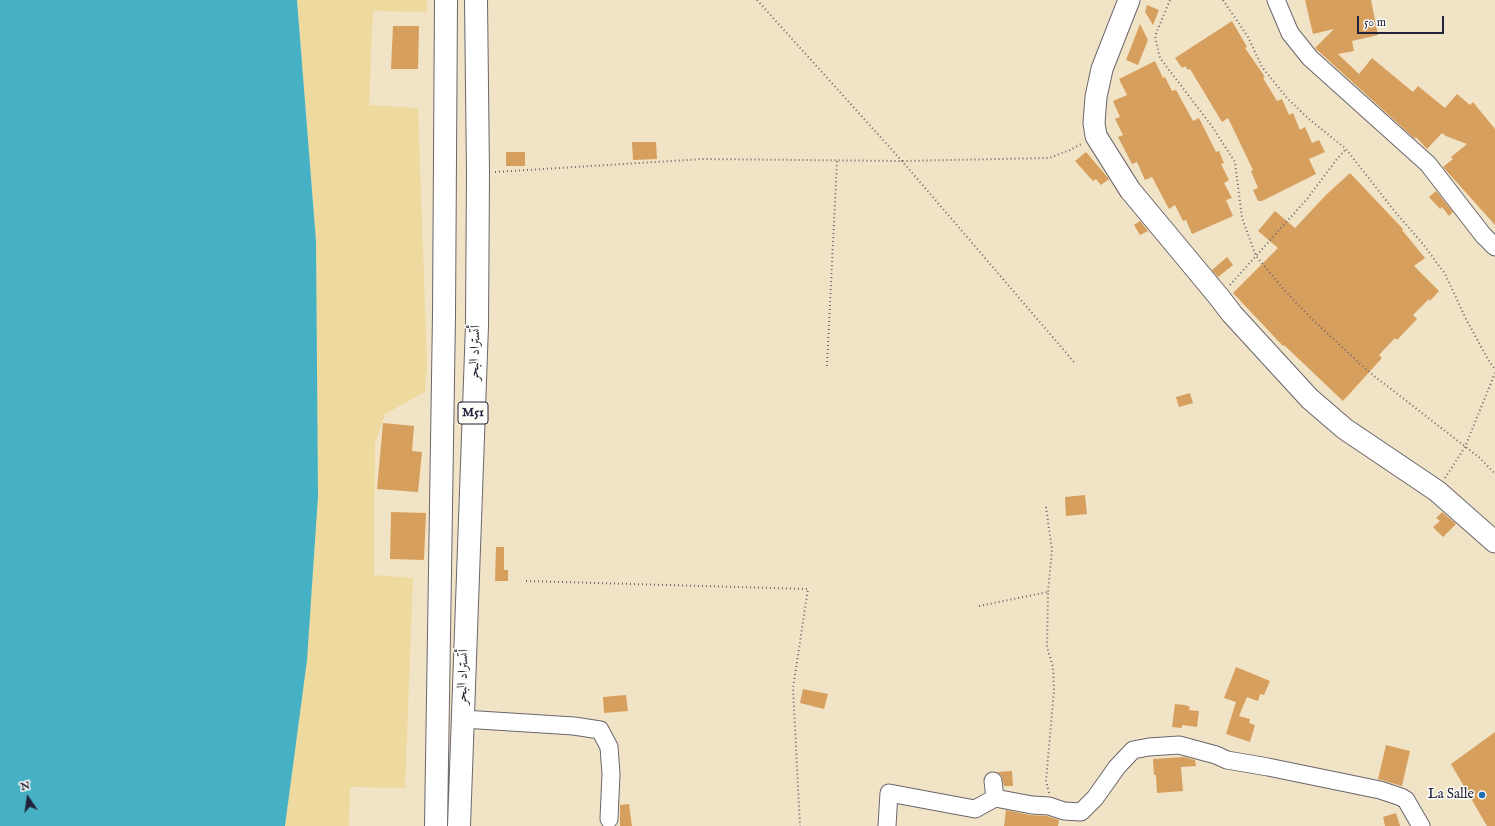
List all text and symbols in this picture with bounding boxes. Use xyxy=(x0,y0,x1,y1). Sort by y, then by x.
scale bar xyxy=(1359,8,1446,34)
text: 50 m xyxy=(1364,15,1386,30)
street label: أتستراد البحر xyxy=(467,325,485,381)
road number: M51 xyxy=(458,402,488,424)
street label: أتستراد البحر xyxy=(455,649,473,705)
north arrow xyxy=(8,778,48,818)
text: N xyxy=(19,778,32,794)
place label: La Salle xyxy=(1428,787,1474,803)
marker: La Salle xyxy=(1477,790,1487,800)

